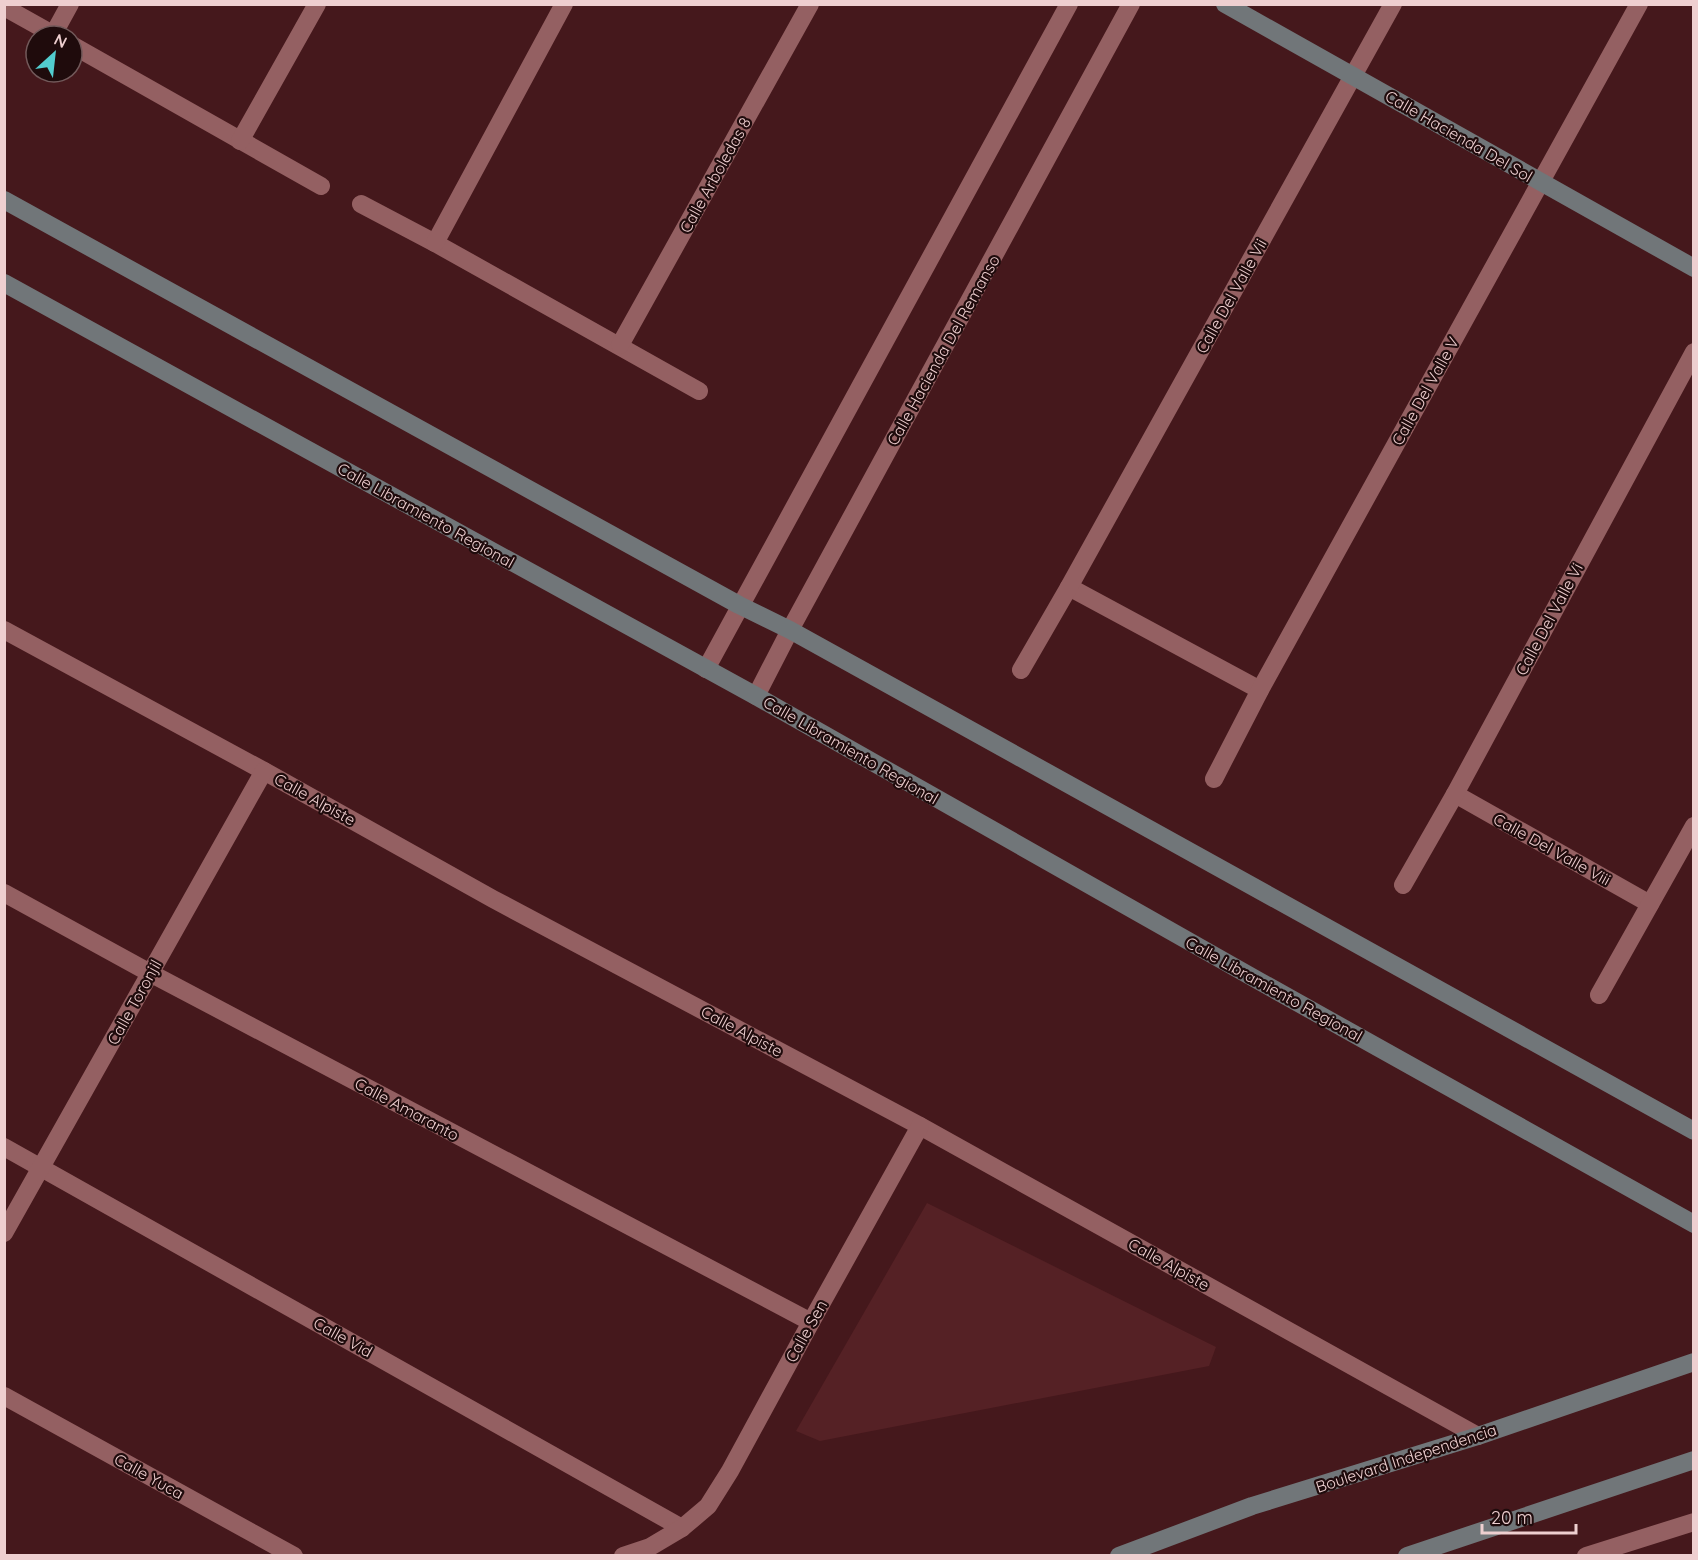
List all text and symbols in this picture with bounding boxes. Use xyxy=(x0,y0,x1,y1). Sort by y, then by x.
north arrow xyxy=(24,24,84,84)
text: N xyxy=(51,29,71,52)
street label: Calle Hacienda Del Sol xyxy=(1382,86,1536,186)
street label: Calle Arboledas 8 xyxy=(675,114,755,236)
street label: Calle Del Valle Vii xyxy=(1191,235,1271,357)
street label: Calle Hacienda Del Remanso xyxy=(882,251,1004,449)
street label: Calle Del Valle V xyxy=(1387,333,1463,449)
street label: Calle Libramiento Regional xyxy=(334,458,518,572)
street label: Calle Del Valle Vi xyxy=(1511,559,1587,679)
street label: Calle Libramiento Regional xyxy=(760,692,942,808)
street label: Calle Alpiste xyxy=(271,768,359,830)
street label: Calle Del Valle Viii xyxy=(1490,808,1614,890)
street label: Calle Libramiento Regional xyxy=(1182,932,1366,1046)
street label: Calle Toronjil xyxy=(102,956,166,1048)
street label: Calle Alpiste xyxy=(698,1001,786,1061)
street label: Calle Amaranto xyxy=(351,1073,463,1145)
street label: Calle Alpiste xyxy=(1125,1233,1213,1295)
street label: Calle Sen xyxy=(781,1296,831,1366)
street label: Calle Vid xyxy=(310,1313,376,1361)
street label: Boulevard Independencia xyxy=(1313,1419,1499,1497)
street label: Calle Yuca xyxy=(111,1449,187,1503)
scale bar xyxy=(1482,1497,1576,1535)
text: 20 m xyxy=(1491,1506,1533,1529)

